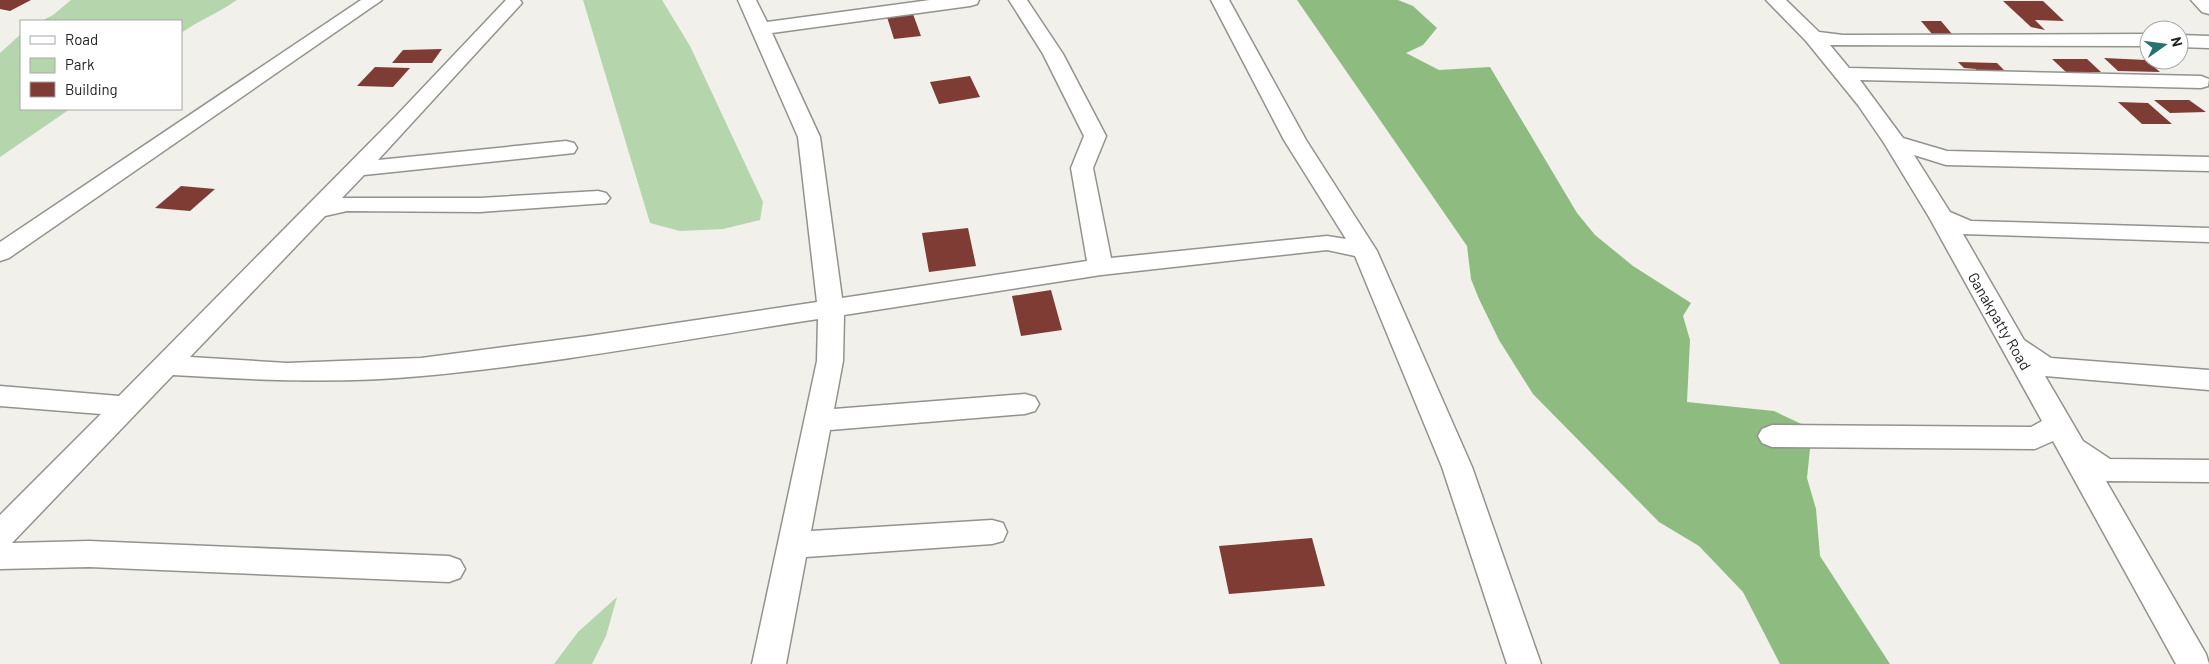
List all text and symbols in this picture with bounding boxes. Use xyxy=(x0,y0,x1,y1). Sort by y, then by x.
legend xyxy=(20,20,182,110)
north arrow xyxy=(2139,20,2189,70)
text: Road xyxy=(65,30,98,48)
text: N xyxy=(2168,35,2186,48)
text: Park xyxy=(65,55,95,73)
text: Building xyxy=(65,80,118,98)
street label: Ganakpatty Road xyxy=(1965,269,2035,373)

